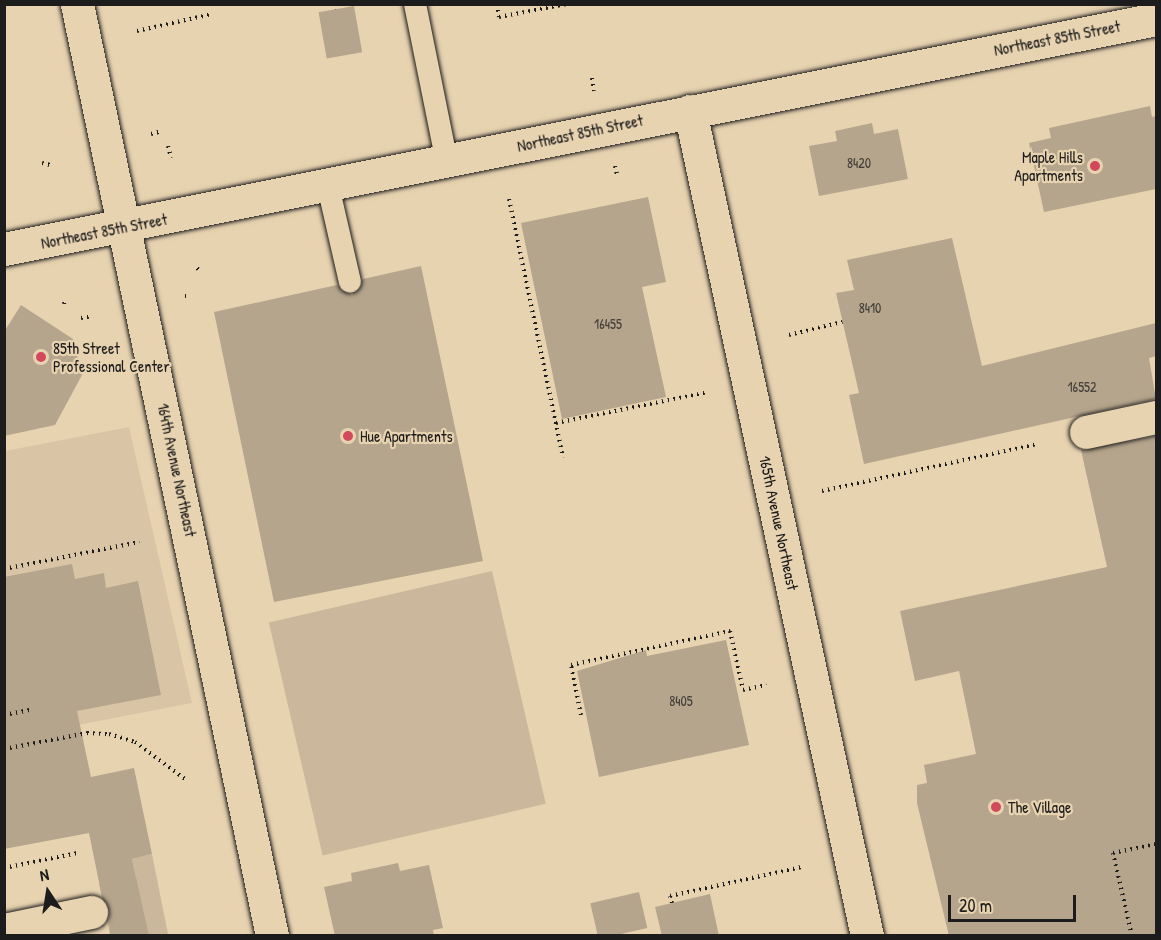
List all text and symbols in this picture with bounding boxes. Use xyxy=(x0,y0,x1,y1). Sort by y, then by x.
street label: Northeast 85th Street xyxy=(992,16,1122,60)
street label: Northeast 85th Street xyxy=(515,110,645,156)
place label: Maple Hills Apartments xyxy=(1014,147,1083,185)
house number: 8420 xyxy=(847,155,871,171)
marker: Maple Hills Apartments xyxy=(1088,159,1102,173)
street label: Northeast 85th Street xyxy=(39,209,169,253)
house number: 8410 xyxy=(859,300,881,316)
house number: 16455 xyxy=(594,316,622,332)
place label: 85th Street Professional Center xyxy=(53,338,170,376)
marker: 85th Street Professional Center xyxy=(34,350,48,364)
house number: 16552 xyxy=(1067,379,1097,395)
street label: 164th Avenue Northeast xyxy=(153,401,201,539)
place label: Hue Apartments xyxy=(360,426,453,446)
marker: Hue Apartments xyxy=(341,429,355,443)
street label: 165th Avenue Northeast xyxy=(755,454,803,592)
house number: 8405 xyxy=(669,693,693,709)
place label: The Village xyxy=(1008,797,1071,817)
marker: The Village xyxy=(989,800,1003,814)
north arrow xyxy=(18,862,78,922)
text: N xyxy=(38,863,51,886)
scale bar xyxy=(951,883,1078,921)
text: 20 m xyxy=(959,893,992,918)

